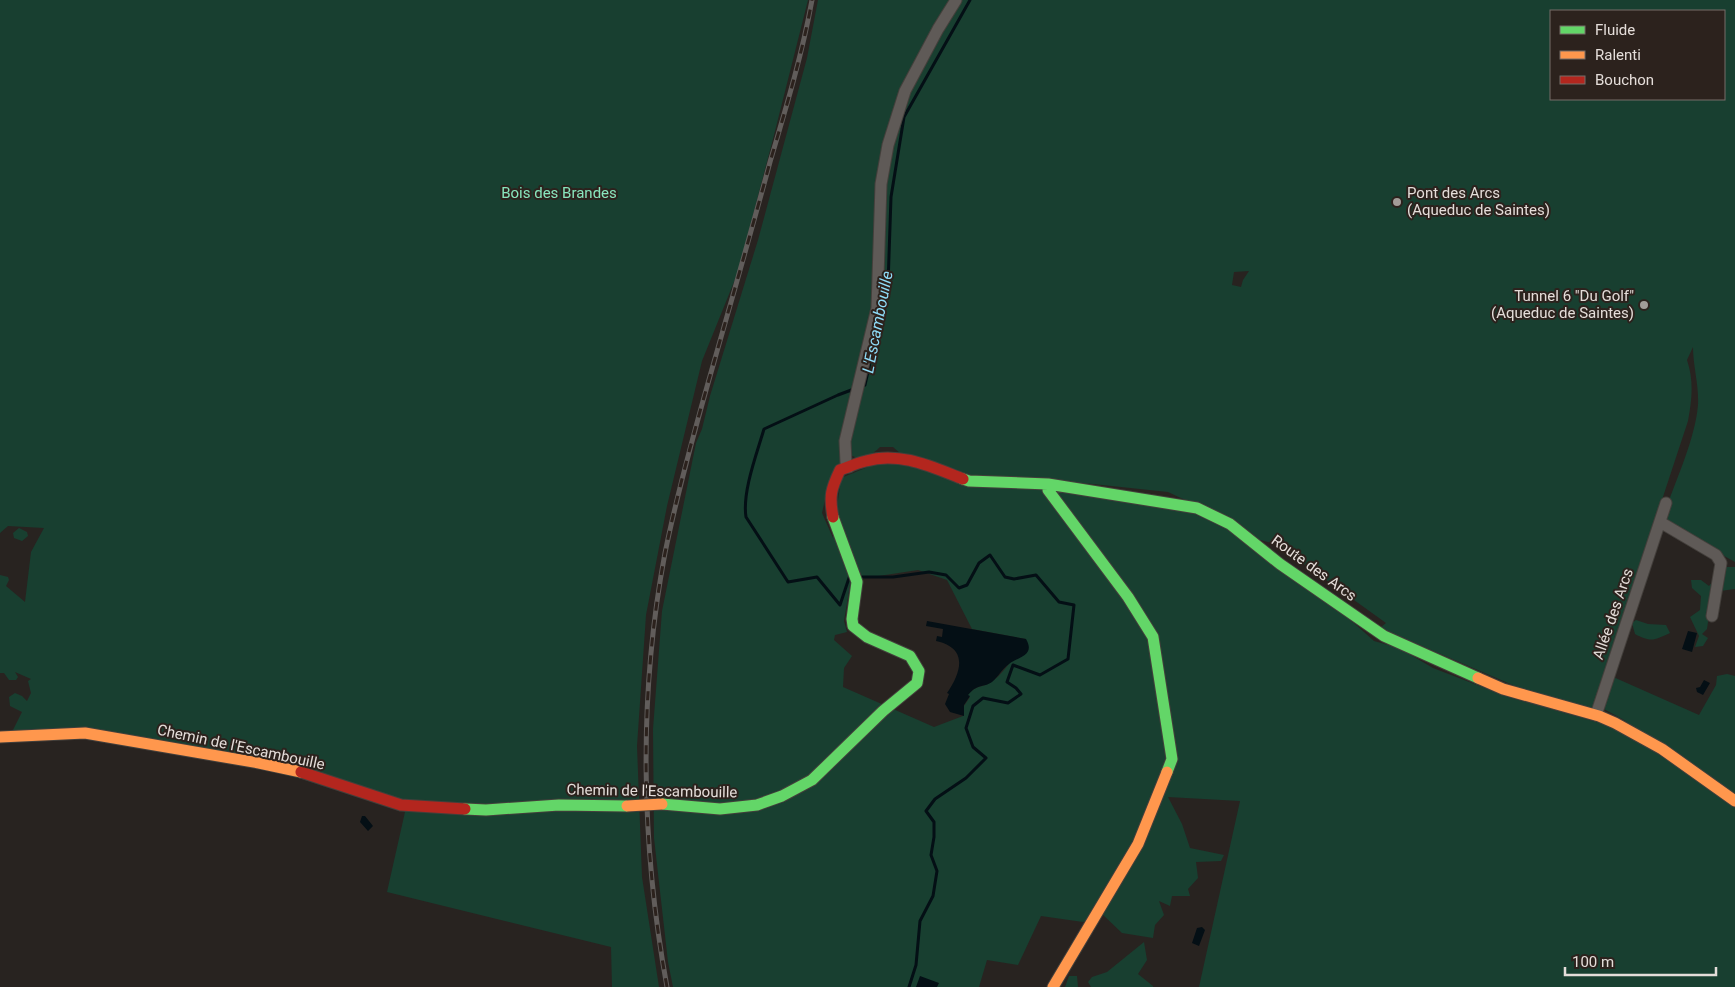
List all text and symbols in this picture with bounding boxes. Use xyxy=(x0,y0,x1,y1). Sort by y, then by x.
legend xyxy=(1550,10,1725,100)
text: Fluide xyxy=(1595,21,1635,39)
text: Ralenti xyxy=(1595,46,1641,64)
text: Bouchon xyxy=(1595,71,1654,89)
park label: Bois des Brandes xyxy=(501,184,617,202)
place label: Pont des Arcs (Aqueduc de Saintes) xyxy=(1407,184,1550,219)
marker: Pont des Arcs (Aqueduc de Saintes) xyxy=(1391,196,1403,208)
water label: L'Escambouille xyxy=(858,269,897,375)
place label: Tunnel 6 "Du Golf" (Aqueduc de Saintes) xyxy=(1491,287,1634,322)
marker: Tunnel 6 "Du Golf" (Aqueduc de Saintes) xyxy=(1638,299,1650,311)
street label: Route des Arcs xyxy=(1268,531,1360,605)
street label: Allée des Arcs xyxy=(1589,566,1637,662)
street label: Chemin de l'Escambouille xyxy=(156,720,326,774)
street label: Chemin de l'Escambouille xyxy=(566,781,738,801)
scale bar xyxy=(1565,944,1716,976)
text: 100 m xyxy=(1572,953,1614,971)

